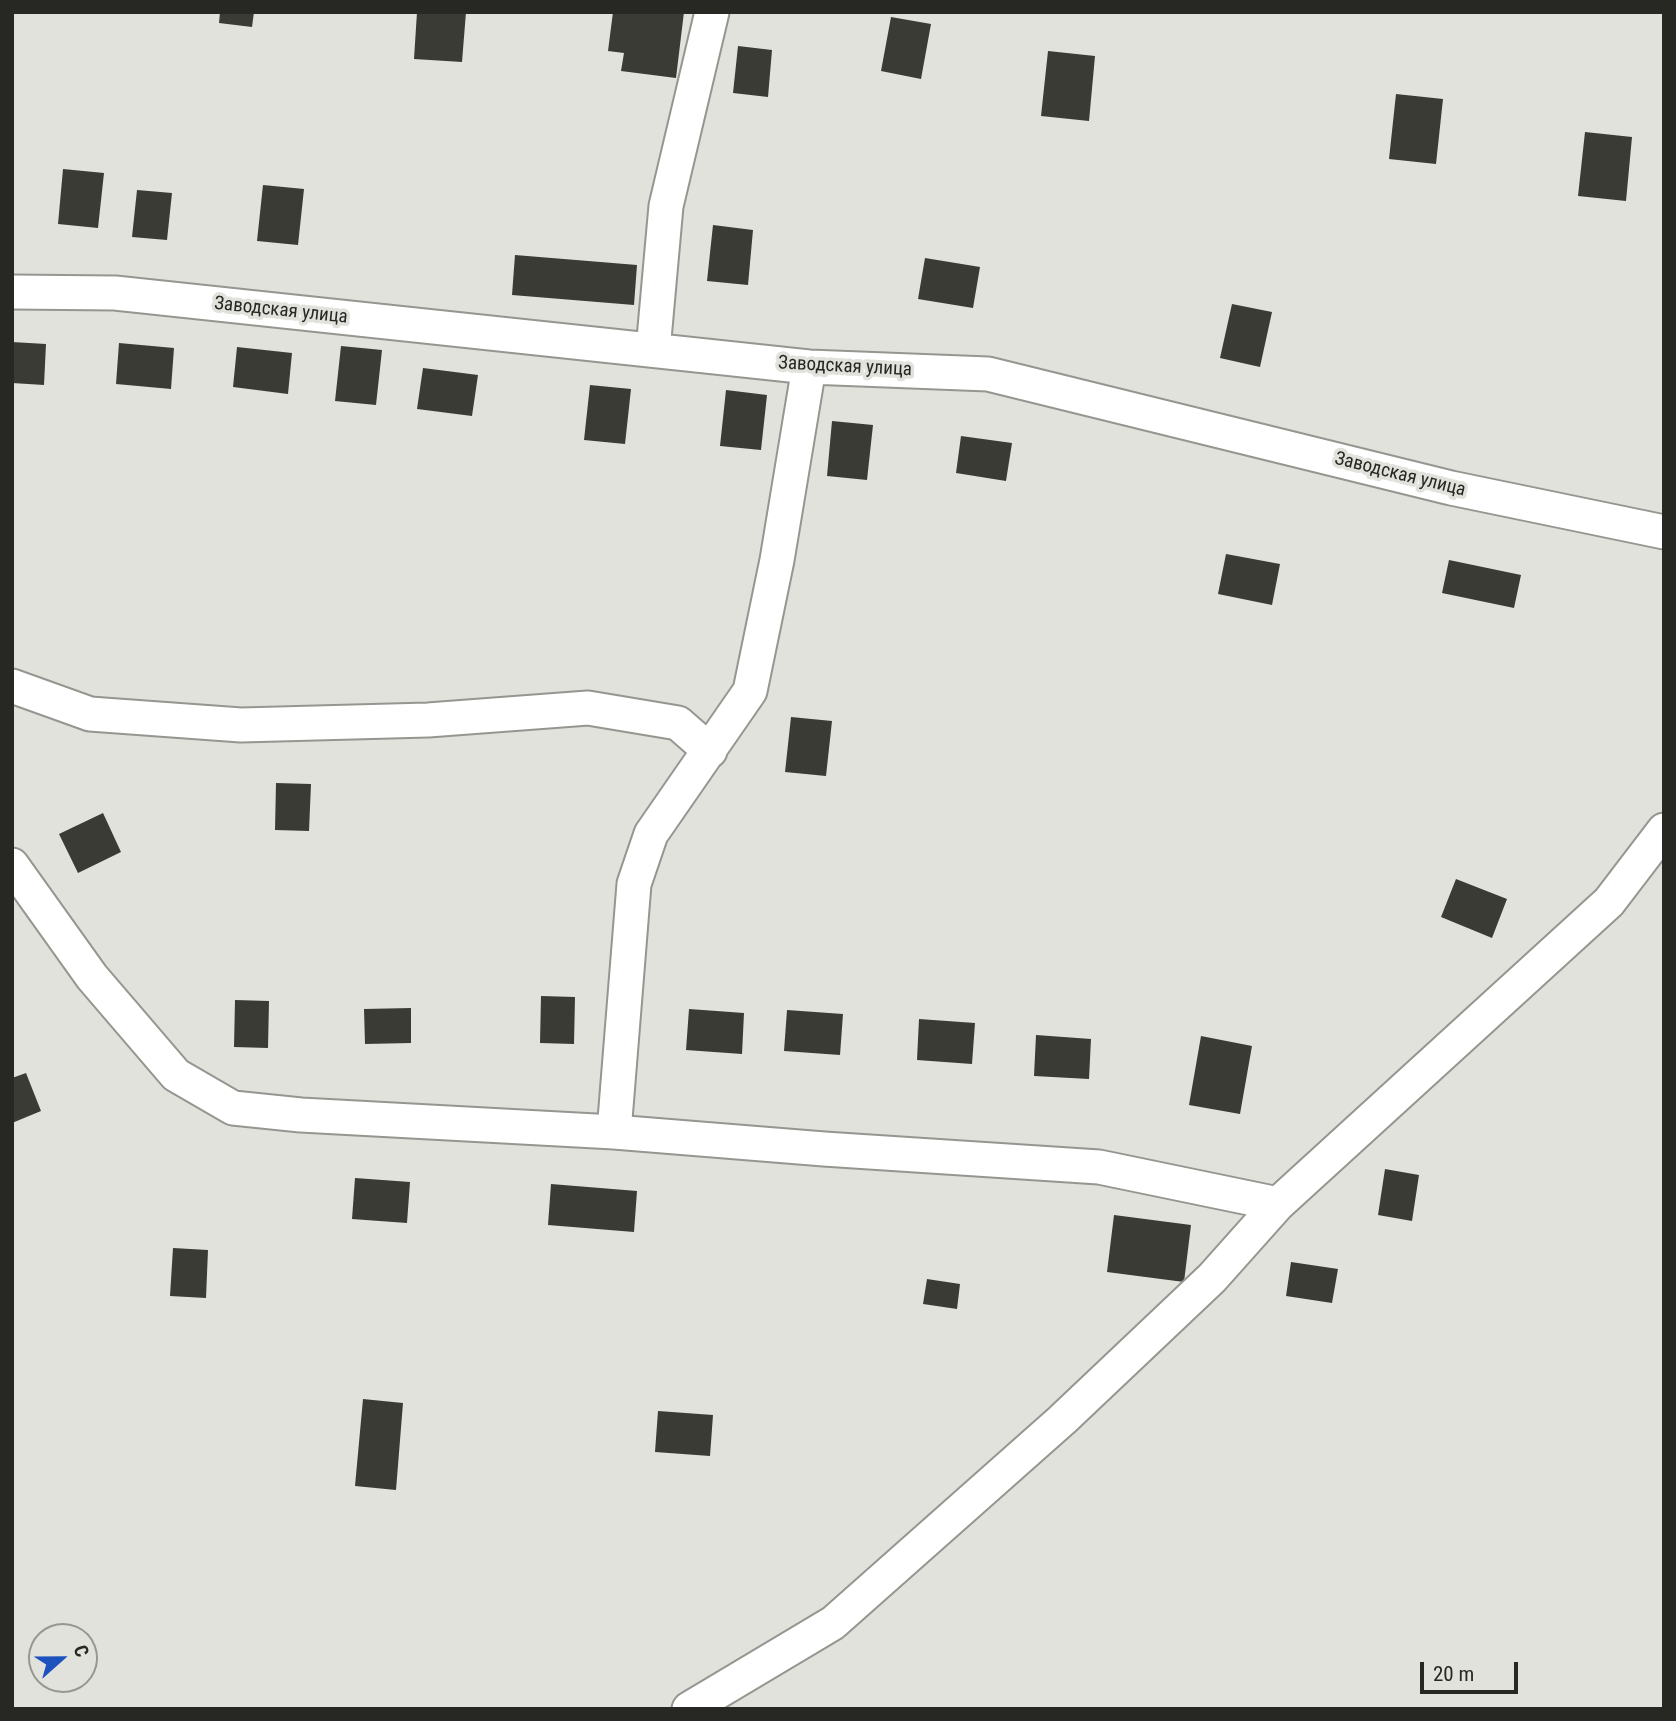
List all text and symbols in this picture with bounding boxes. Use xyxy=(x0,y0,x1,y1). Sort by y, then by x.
street label: Заводская улица xyxy=(213,293,349,329)
street label: Заводская улица xyxy=(777,352,913,382)
street label: Заводская улица xyxy=(1332,448,1468,502)
north arrow xyxy=(28,1623,98,1693)
text: С xyxy=(69,1642,94,1660)
scale bar xyxy=(1424,1648,1522,1692)
text: 20 m xyxy=(1433,1662,1474,1686)

